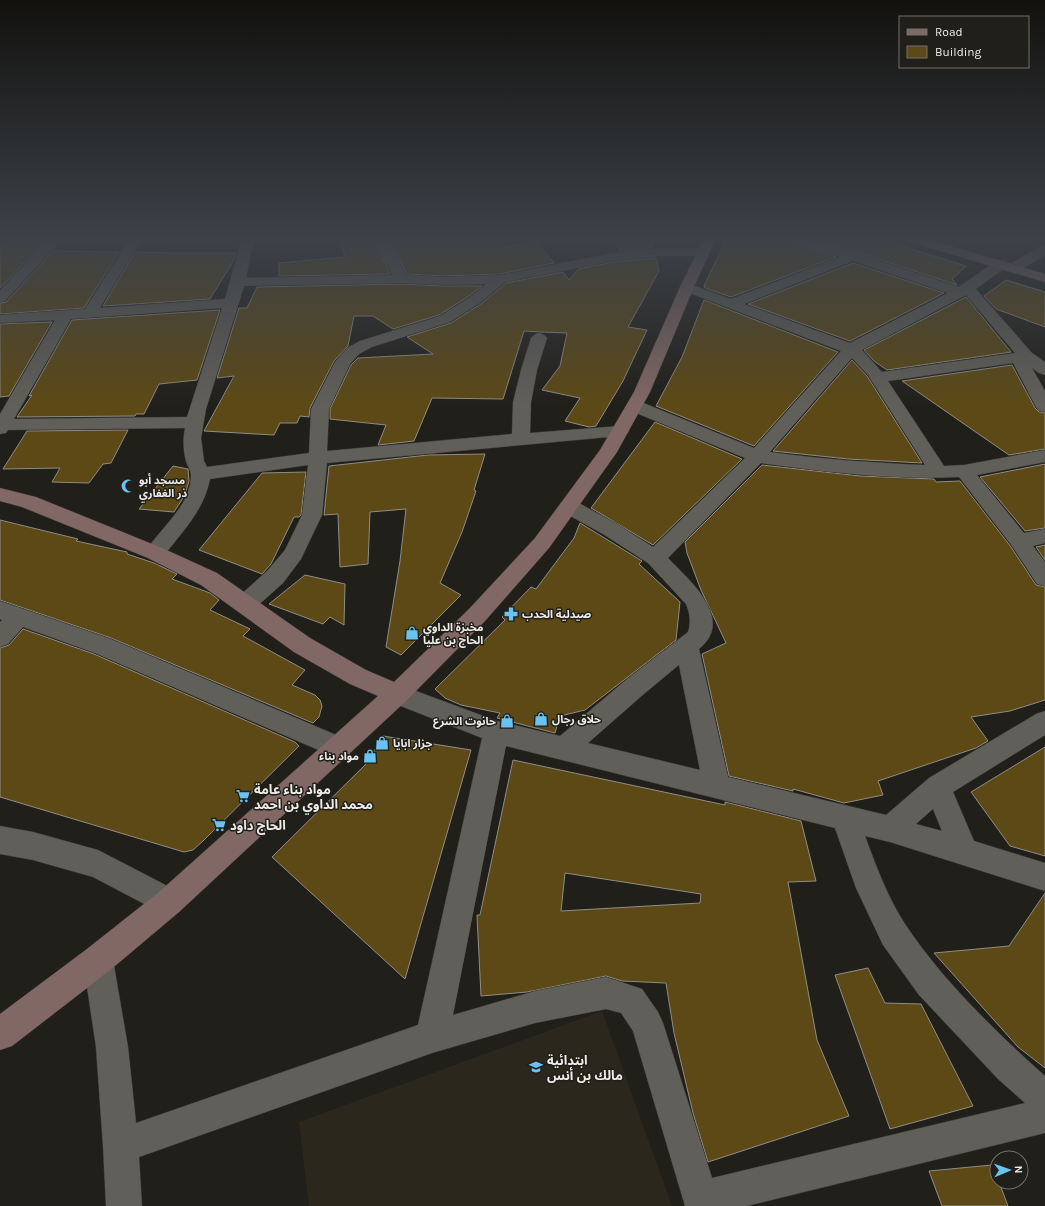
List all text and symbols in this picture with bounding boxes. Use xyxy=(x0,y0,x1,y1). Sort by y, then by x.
legend xyxy=(899,16,1029,68)
text: Road xyxy=(935,25,963,39)
text: Building xyxy=(935,45,982,59)
place label: مسجد أبو ذر الغفاري xyxy=(139,473,187,502)
mosque icon: مسجد أبو ذر الغفاري xyxy=(120,478,136,494)
pharmacy icon: صيدلية الحدب xyxy=(503,606,519,622)
place label: صيدلية الحدب xyxy=(522,608,591,621)
place label: مخبزة الداوي الحاج بن عليا xyxy=(423,621,483,648)
shop icon: مخبزة الداوي الحاج بن عليا xyxy=(404,625,420,641)
shop icon: حلاق رجال xyxy=(533,711,549,727)
shop icon: حانوت الشرع xyxy=(499,713,515,729)
place label: حلاق رجال xyxy=(552,713,601,726)
place label: حانوت الشرع xyxy=(433,715,496,729)
shop icon: جزار ابايا xyxy=(374,735,390,751)
place label: جزار ابايا xyxy=(393,737,432,750)
shop icon: مواد بناء xyxy=(362,748,378,764)
place label: مواد بناء xyxy=(319,750,359,763)
place label: مواد بناء عامة محمد الداوي بن احمد xyxy=(254,782,373,815)
supermarket icon: مواد بناء عامة محمد الداوي بن احمد xyxy=(235,788,251,804)
supermarket icon: الحاج داود xyxy=(211,817,227,833)
place label: الحاج داود xyxy=(230,818,286,835)
place label: ابتدائية مالك بن أنس xyxy=(547,1053,623,1083)
school or university icon: ابتدائية مالك بن أنس xyxy=(528,1059,544,1075)
north arrow xyxy=(989,1150,1029,1190)
text: N xyxy=(1012,1165,1025,1174)

